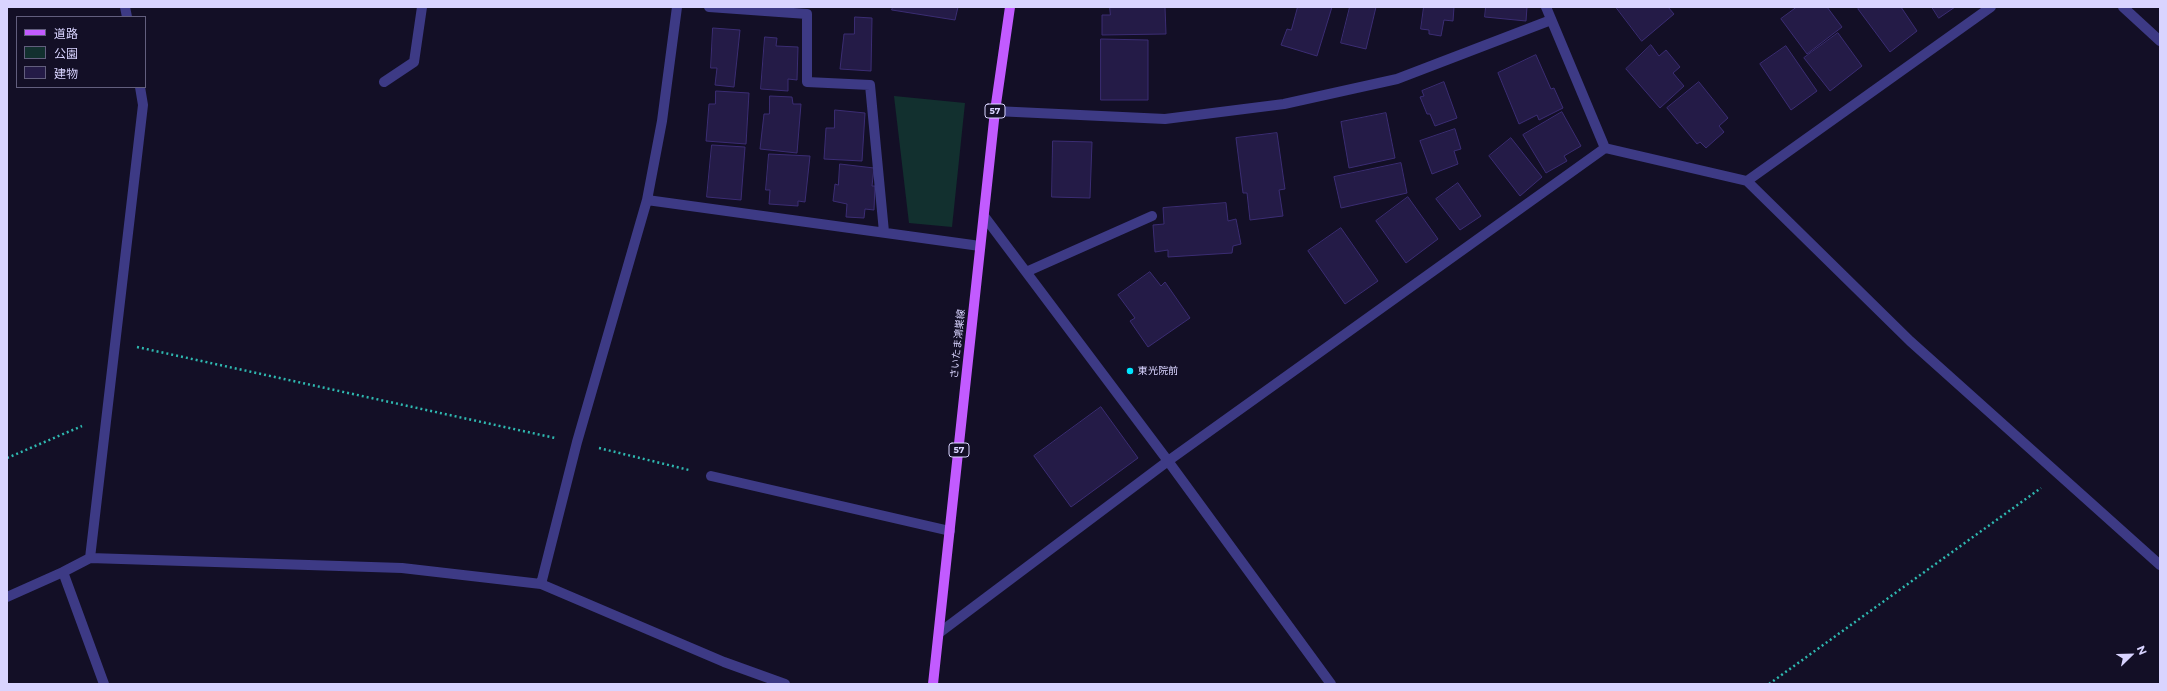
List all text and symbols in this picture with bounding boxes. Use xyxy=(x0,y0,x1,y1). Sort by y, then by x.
legend xyxy=(16,16,146,88)
text: 道路 xyxy=(54,26,78,41)
text: 公園 xyxy=(54,46,78,61)
text: 建物 xyxy=(54,66,78,81)
road number: 57 xyxy=(985,104,1005,118)
street label: さいたま鴻巣線 xyxy=(948,309,968,379)
place label: 東光院前 xyxy=(1138,365,1178,377)
marker: 東光院前 xyxy=(1125,366,1135,376)
road number: 57 xyxy=(949,443,969,457)
north arrow xyxy=(2111,635,2151,675)
text: N xyxy=(2134,643,2150,657)

